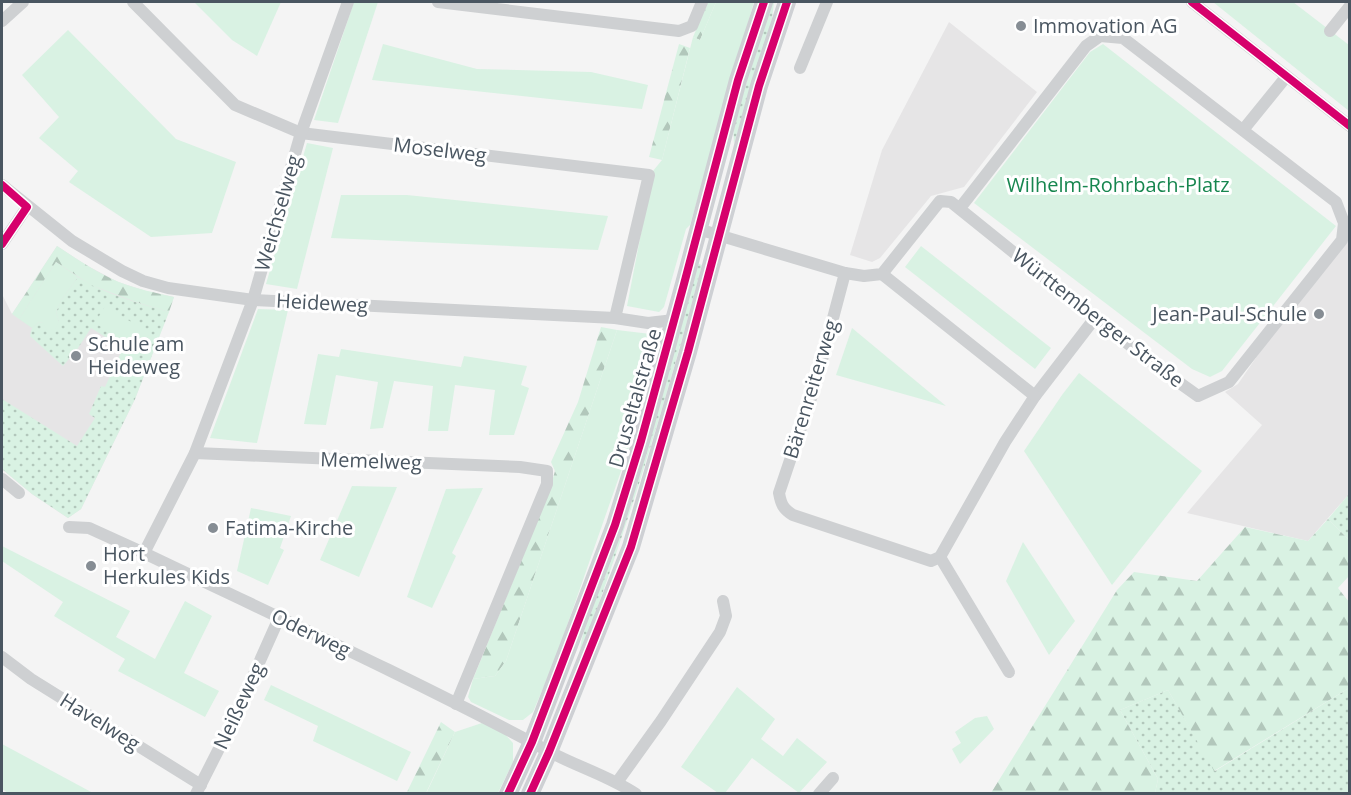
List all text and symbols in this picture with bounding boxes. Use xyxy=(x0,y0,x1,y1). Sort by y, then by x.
place label: Immovation AG xyxy=(1033,12,1178,39)
marker: Immovation AG xyxy=(1014,19,1028,33)
street label: Moselweg xyxy=(392,130,488,169)
street label: Weichselweg xyxy=(248,151,307,274)
park label: Wilhelm-Rohrbach-Platz xyxy=(1006,171,1230,198)
street label: Württemberger Straße xyxy=(1007,242,1190,393)
street label: Heideweg xyxy=(275,287,369,318)
place label: Jean-Paul-Schule xyxy=(1150,300,1307,327)
marker: Jean-Paul-Schule xyxy=(1312,307,1326,321)
street label: Bärenreiterweg xyxy=(777,316,845,462)
street label: Druseltalstraße xyxy=(602,325,667,471)
place label: Schule am Heideweg xyxy=(88,330,184,380)
marker: Schule am Heideweg xyxy=(69,349,83,363)
street label: Memelweg xyxy=(320,445,422,476)
place label: Fatima-Kirche xyxy=(225,514,353,541)
marker: Fatima-Kirche xyxy=(206,521,220,535)
place label: Hort Herkules Kids xyxy=(103,540,230,590)
marker: Hort Herkules Kids xyxy=(84,559,98,573)
street label: Oderweg xyxy=(267,602,355,663)
street label: Neißeweg xyxy=(207,658,270,753)
street label: Havelweg xyxy=(55,686,146,757)

